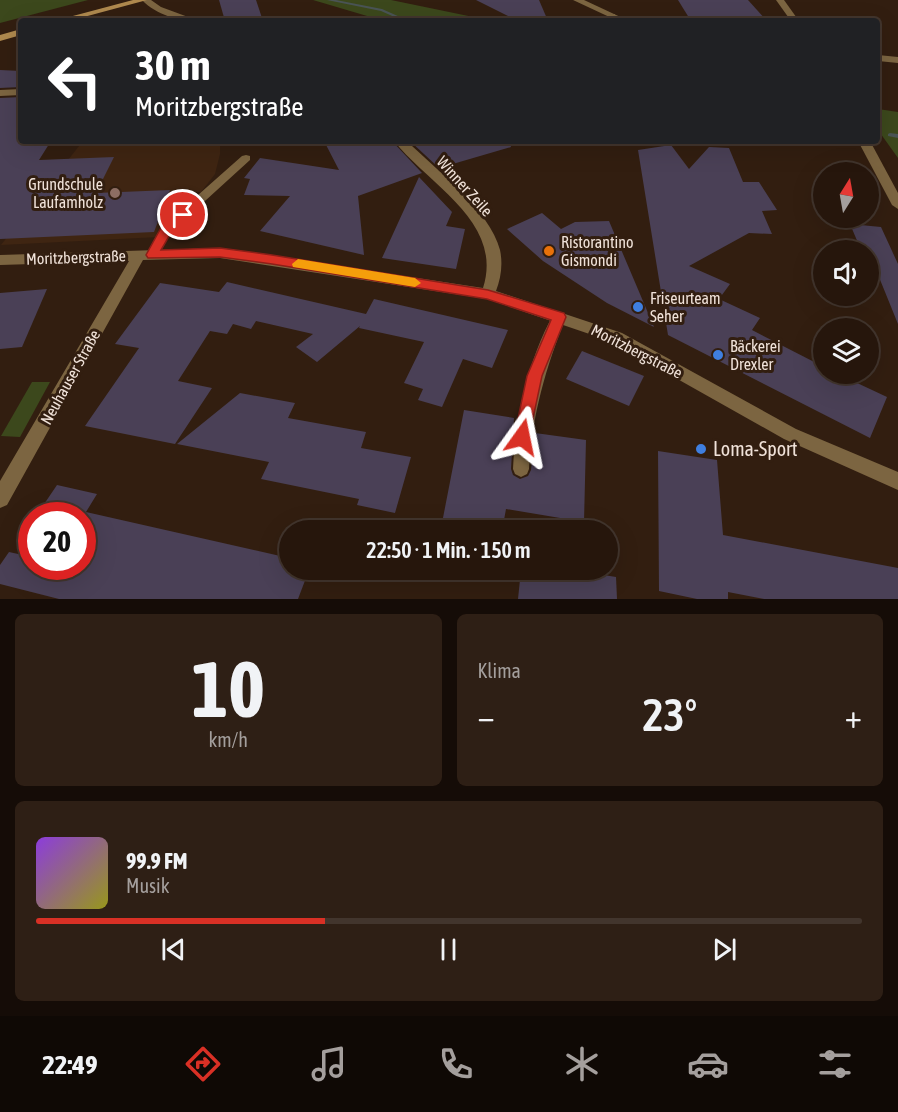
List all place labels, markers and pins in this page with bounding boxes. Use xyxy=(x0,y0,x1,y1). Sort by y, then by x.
place label: Grundschule Laufamholz xyxy=(28,175,103,211)
marker: Grundschule Laufamholz xyxy=(108,186,122,200)
pin xyxy=(157,189,208,240)
place label: Ristorantino Gismondi xyxy=(561,233,633,269)
marker: Ristorantino Gismondi xyxy=(542,244,556,258)
place label: Friseurteam Seher xyxy=(650,289,720,325)
marker: Friseurteam Seher xyxy=(631,300,645,314)
place label: Bäckerei Drexler xyxy=(730,337,781,373)
marker: Bäckerei Drexler xyxy=(711,348,725,362)
place label: Loma-Sport xyxy=(713,437,798,460)
marker: Loma-Sport xyxy=(694,442,708,456)

